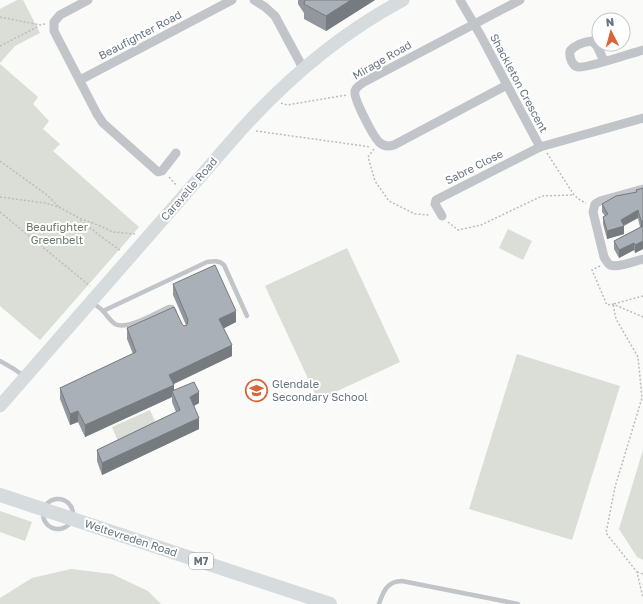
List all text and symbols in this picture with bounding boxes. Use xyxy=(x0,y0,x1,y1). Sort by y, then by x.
street label: Beaufighter Road xyxy=(96,7,183,62)
north arrow xyxy=(591,12,631,52)
text: N xyxy=(605,15,615,28)
street label: Shackleton Crescent xyxy=(488,31,551,134)
street label: Mirage Road xyxy=(350,38,413,82)
street label: Sabre Close xyxy=(443,146,505,187)
street label: Caravelle Road xyxy=(158,155,220,223)
park label: Beaufighter Greenbelt xyxy=(26,220,89,246)
school or university icon: Glendale Secondary School xyxy=(243,377,269,403)
place label: Glendale Secondary School xyxy=(272,377,368,403)
street label: Weltevreden Road xyxy=(83,516,179,559)
road number: M7 xyxy=(189,553,213,569)

